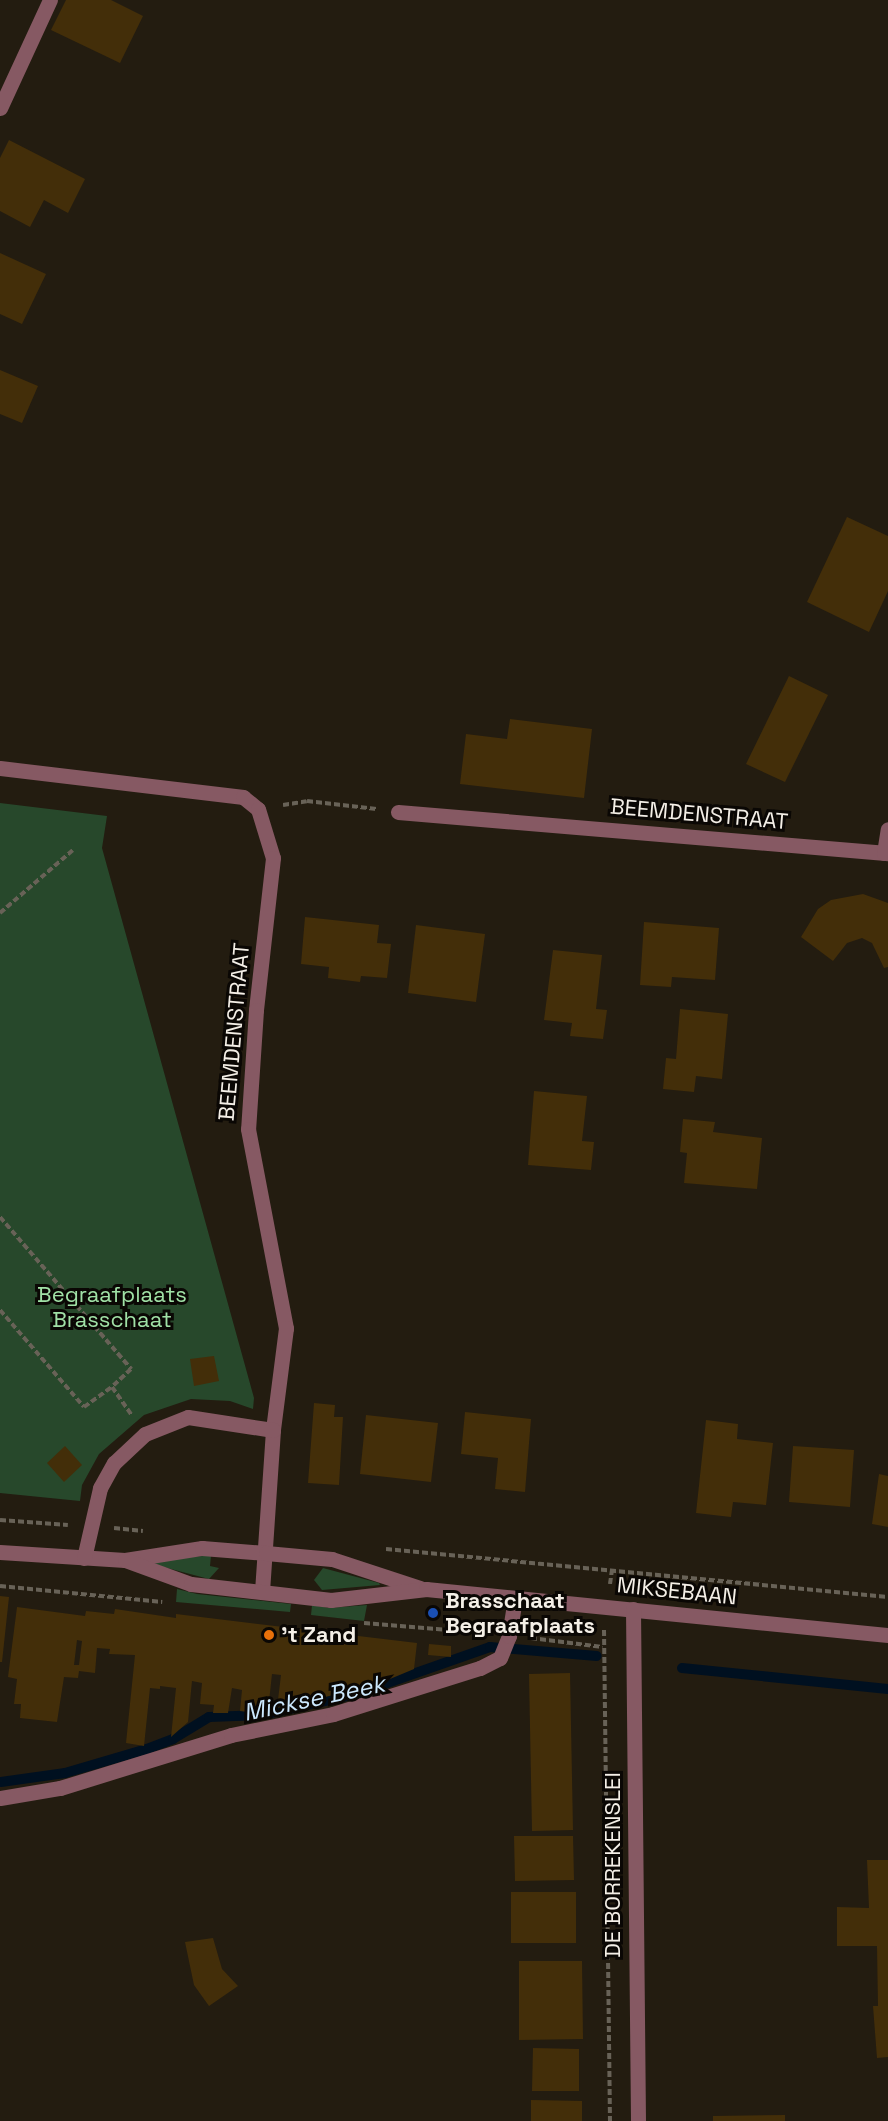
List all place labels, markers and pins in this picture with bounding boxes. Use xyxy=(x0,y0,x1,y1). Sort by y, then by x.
place label: Brasschaat Begraafplaats xyxy=(445,1587,595,1639)
marker: Brasschaat Begraafplaats xyxy=(426,1606,440,1620)
place label: 't Zand xyxy=(281,1622,356,1648)
marker: 't Zand xyxy=(262,1628,276,1642)

